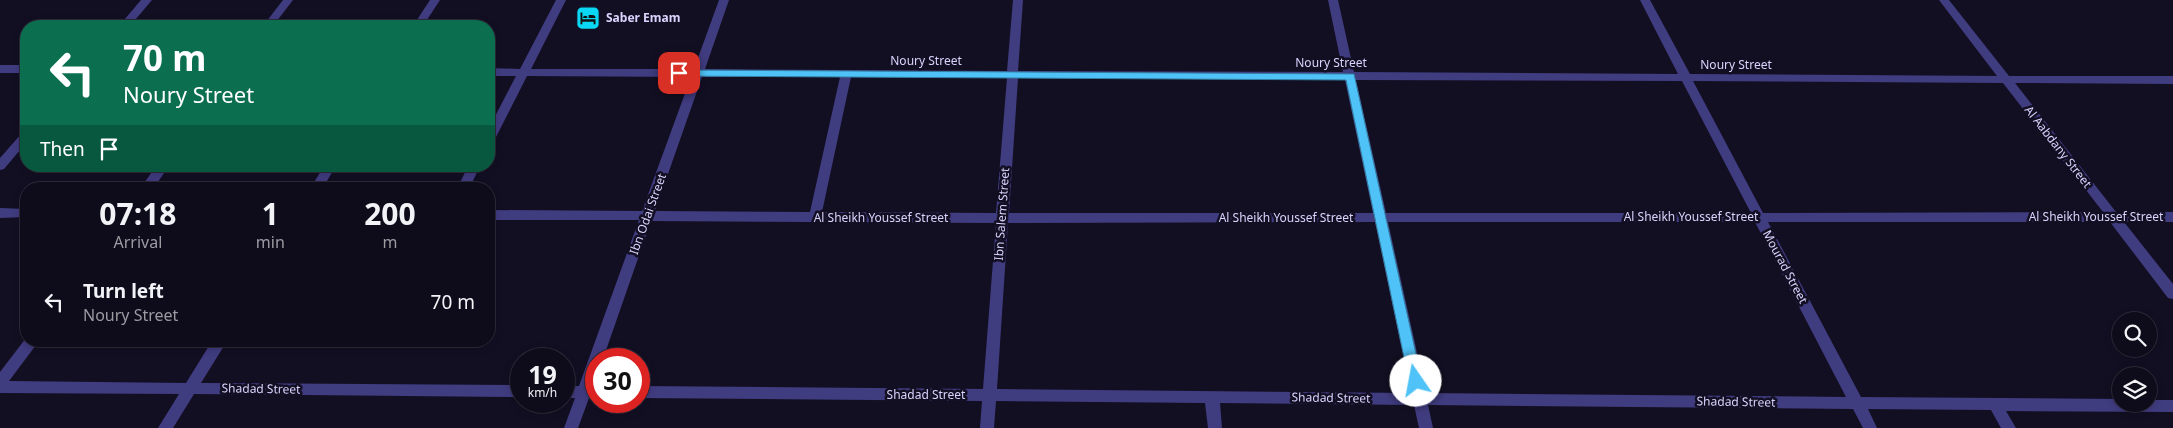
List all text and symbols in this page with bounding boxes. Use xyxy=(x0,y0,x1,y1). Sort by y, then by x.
hotel icon: Saber Emam xyxy=(575,5,601,31)
place label: Saber Emam xyxy=(606,9,680,26)
text: 70 m xyxy=(123,34,206,81)
icon: left xyxy=(40,40,105,105)
pin xyxy=(658,52,700,94)
street label: Noury Street xyxy=(890,52,962,69)
street label: Noury Street xyxy=(1295,54,1367,71)
street label: Noury Street xyxy=(1700,56,1772,73)
icon: arrive xyxy=(665,59,693,87)
text: Noury Street xyxy=(123,79,254,109)
street label: Al Aabdany Street xyxy=(2021,102,2096,192)
icon: arrive xyxy=(95,135,123,163)
text: Then xyxy=(40,136,85,162)
street label: Ibn Salem Street xyxy=(990,166,1013,261)
street label: Ibn Odai Street xyxy=(625,170,670,257)
text: 07:18 xyxy=(99,193,176,234)
text: 1 xyxy=(262,193,279,234)
text: 200 xyxy=(364,193,416,234)
street label: Al Sheikh Youssef Street xyxy=(1624,208,1759,225)
street label: Al Sheikh Youssef Street xyxy=(2029,208,2164,225)
street label: Al Sheikh Youssef Street xyxy=(814,209,949,226)
street label: Al Sheikh Youssef Street xyxy=(1219,209,1354,226)
street label: Mourad Street xyxy=(1759,227,1812,307)
text: Arrival xyxy=(113,231,162,253)
text: min xyxy=(256,231,285,253)
text: m xyxy=(382,231,397,253)
text: Turn left xyxy=(83,278,164,304)
icon: left xyxy=(40,288,68,316)
text: 70 m xyxy=(431,289,475,315)
text: Noury Street xyxy=(83,304,178,326)
map controls xyxy=(2112,312,2157,412)
button: search xyxy=(2112,312,2157,357)
speed limit sign: 30 xyxy=(585,348,650,413)
position arrow xyxy=(1389,354,1441,406)
text: 19 xyxy=(528,357,557,391)
button: layers xyxy=(2112,367,2157,412)
street label: Shadad Street xyxy=(221,379,301,398)
text: km/h xyxy=(528,384,557,401)
street label: Shadad Street xyxy=(887,386,966,403)
street label: Shadad Street xyxy=(1291,388,1371,407)
street label: Shadad Street xyxy=(1696,392,1776,411)

